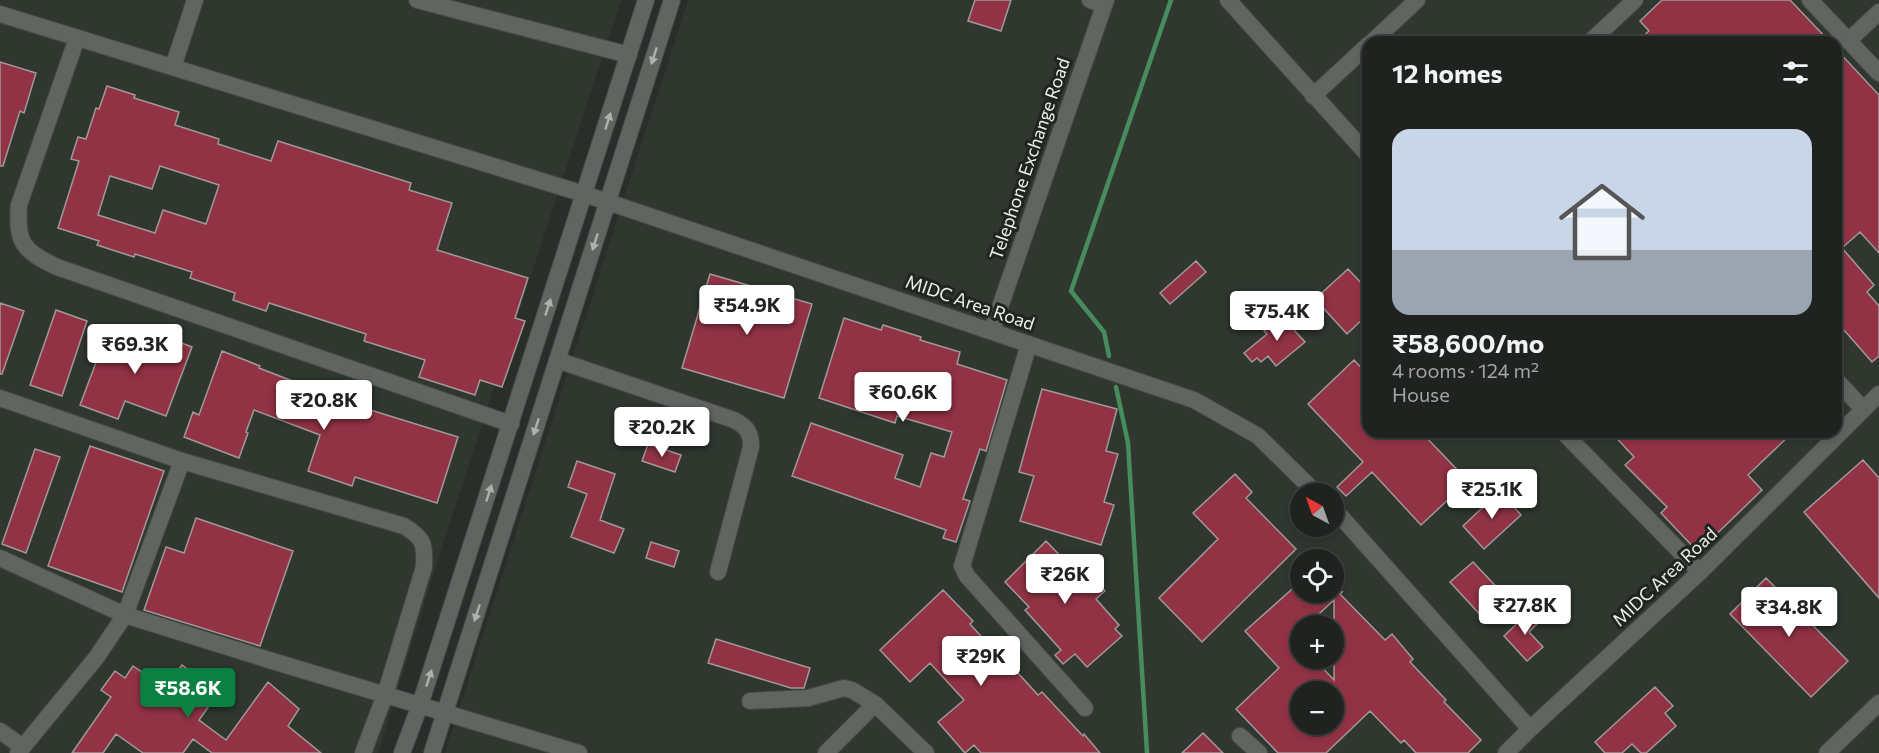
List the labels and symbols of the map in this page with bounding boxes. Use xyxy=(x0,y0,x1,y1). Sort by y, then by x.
one-way arrow xyxy=(649,47,658,65)
street label: Telephone Exchange Road xyxy=(984,55,1074,262)
one-way arrow xyxy=(603,112,613,130)
one-way arrow xyxy=(590,233,599,251)
street label: MIDC Area Road xyxy=(903,270,1038,334)
pin: ₹54.9K xyxy=(698,285,796,336)
pin: ₹75.4K xyxy=(1228,291,1326,342)
one-way arrow xyxy=(544,298,553,316)
pin: ₹69.3K xyxy=(86,324,184,375)
pin: ₹60.6K xyxy=(854,372,952,423)
pin: ₹20.8K xyxy=(275,380,373,431)
pin: ₹20.2K xyxy=(613,407,711,458)
one-way arrow xyxy=(531,418,540,436)
pin: ₹25.1K xyxy=(1443,469,1541,520)
north arrow xyxy=(1290,483,1344,537)
one-way arrow xyxy=(484,484,494,502)
street label: MIDC Area Road xyxy=(1607,522,1721,630)
pin: ₹26K xyxy=(1029,554,1101,605)
pin: ₹27.8K xyxy=(1476,585,1574,636)
pin: ₹34.8K xyxy=(1740,587,1838,638)
one-way arrow xyxy=(471,604,481,622)
pin: ₹29K xyxy=(945,636,1017,687)
pin: ₹58.6K xyxy=(139,668,237,719)
one-way arrow xyxy=(425,669,434,687)

